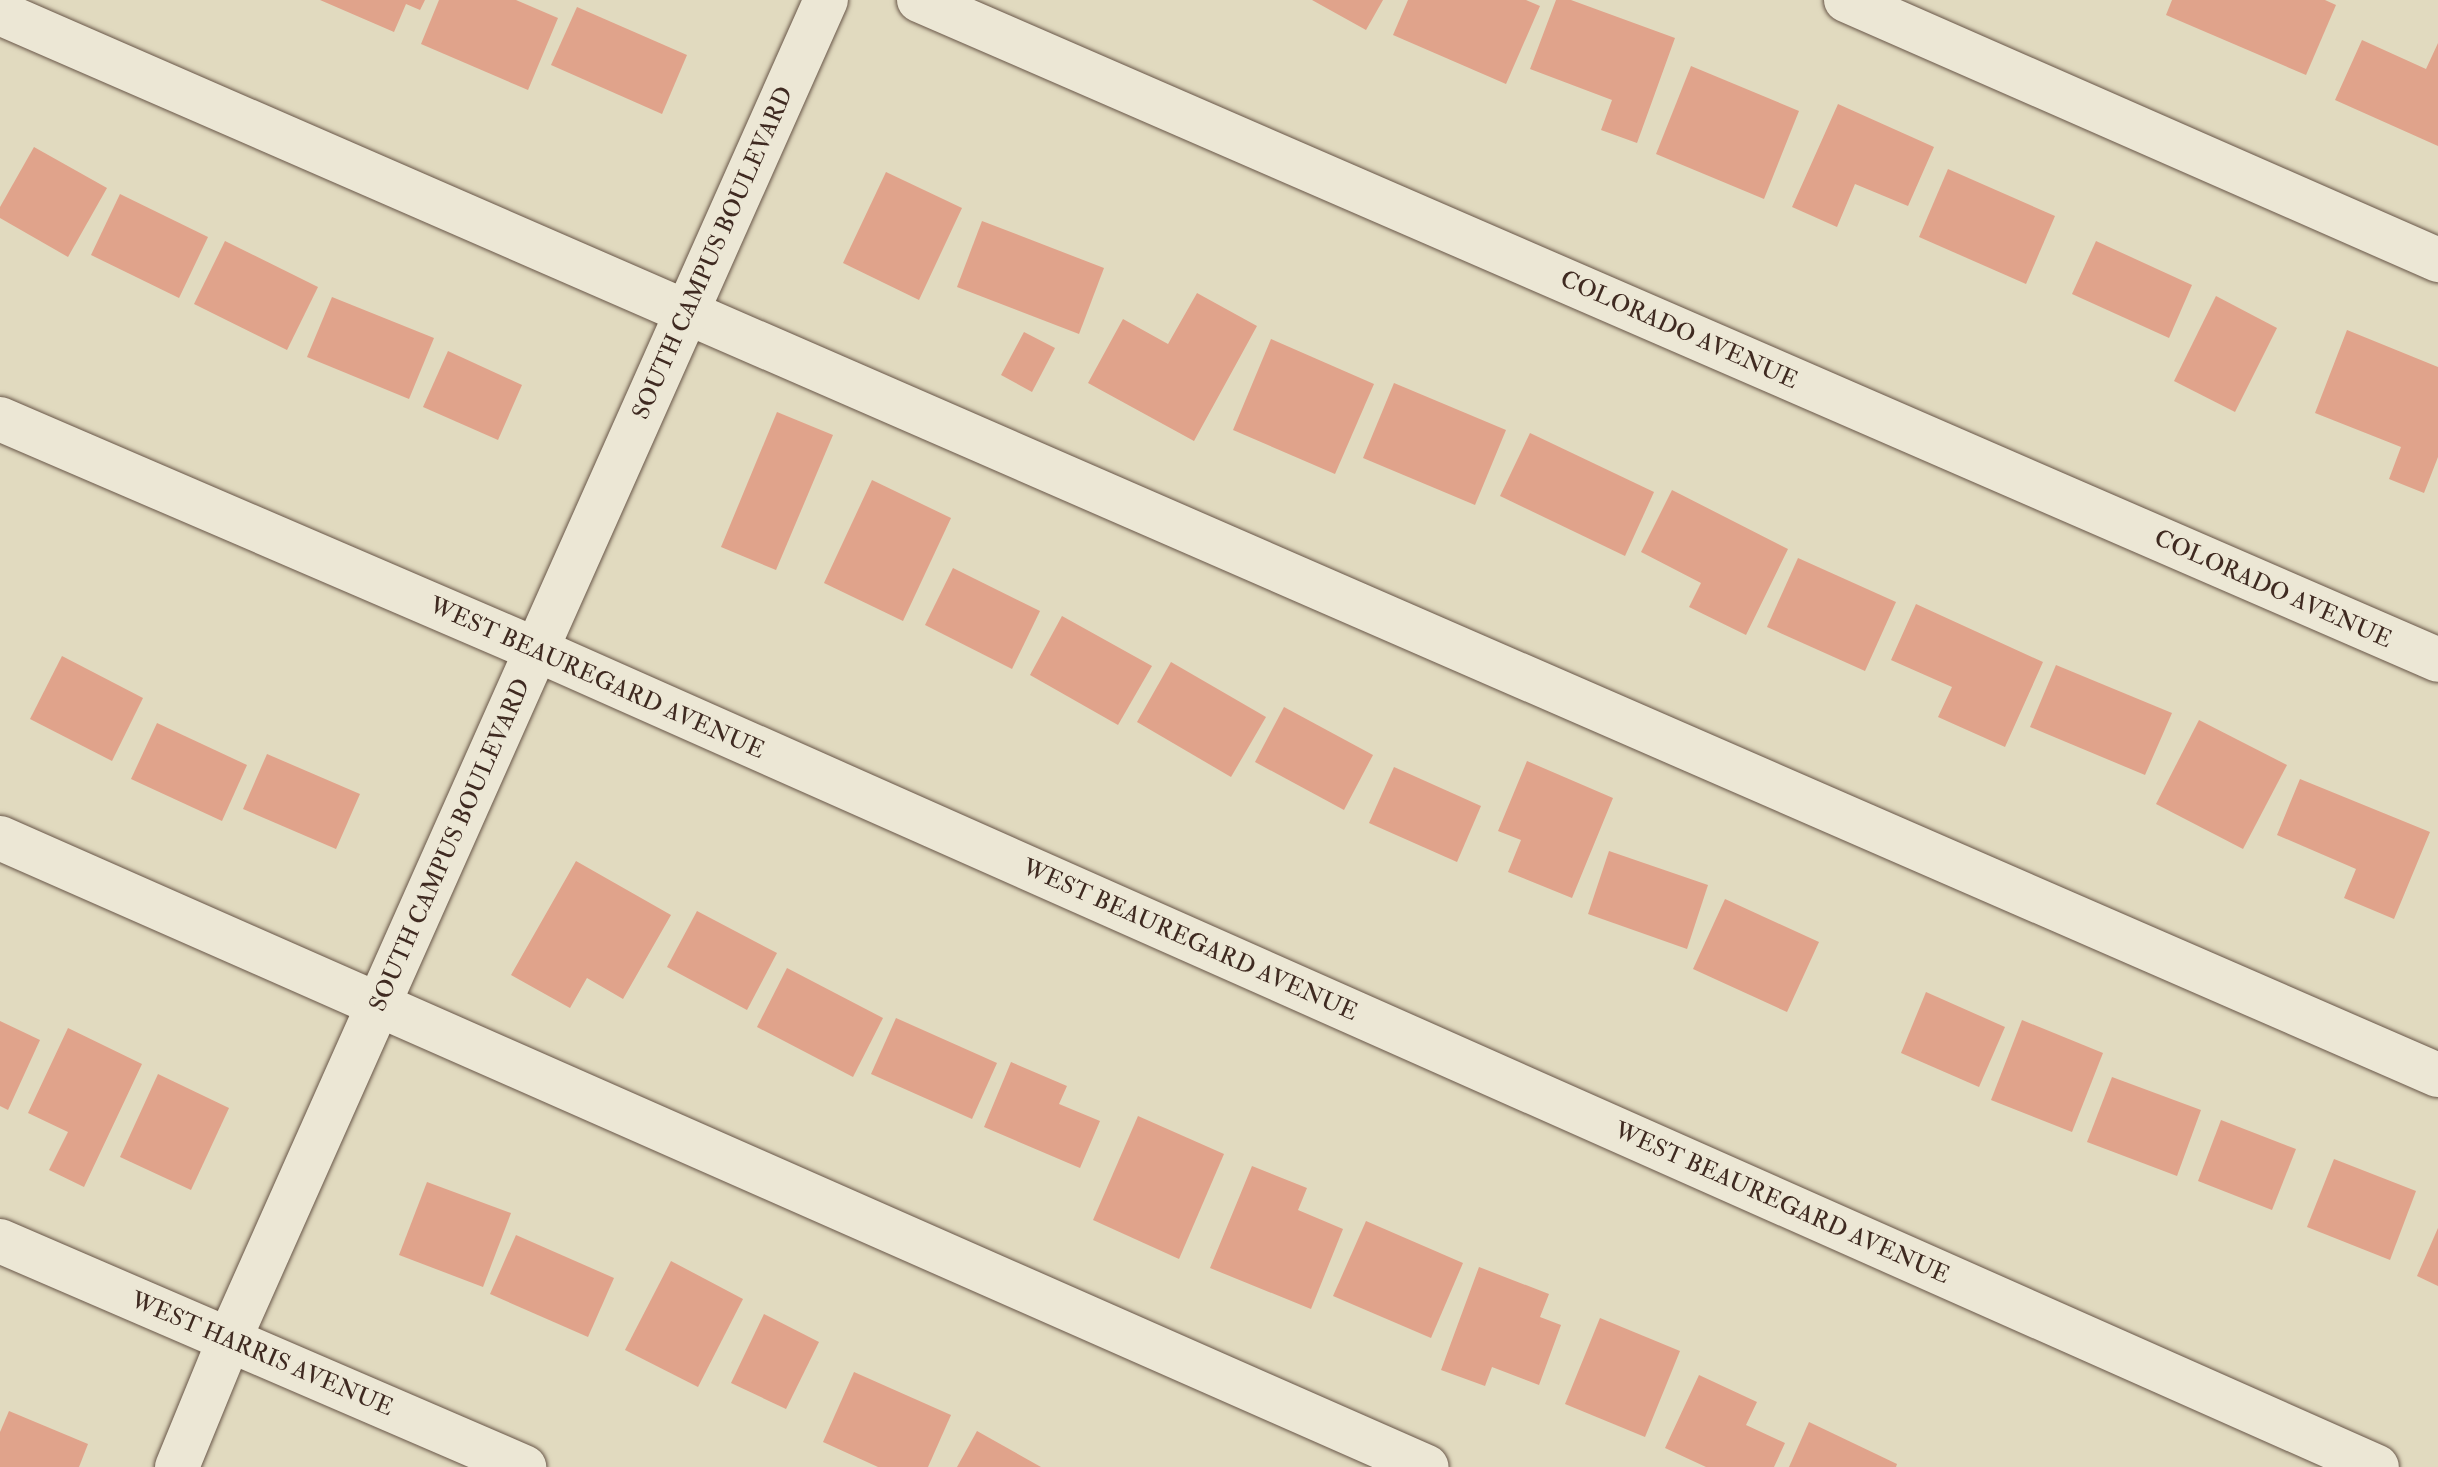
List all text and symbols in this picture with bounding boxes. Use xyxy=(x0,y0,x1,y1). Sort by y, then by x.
street label: SOUTH CAMPUS BOULEVARD xyxy=(626,82,800,424)
street label: COLORADO AVENUE xyxy=(1556,265,1802,395)
street label: COLORADO AVENUE xyxy=(2150,524,2396,654)
street label: WEST BEAUREGARD AVENUE xyxy=(425,591,769,765)
street label: SOUTH CAMPUS BOULEVARD xyxy=(363,674,537,1016)
street label: WEST BEAUREGARD AVENUE xyxy=(1018,853,1362,1027)
street label: WEST BEAUREGARD AVENUE xyxy=(1610,1116,1954,1290)
street label: WEST HARRIS AVENUE xyxy=(127,1286,397,1422)

